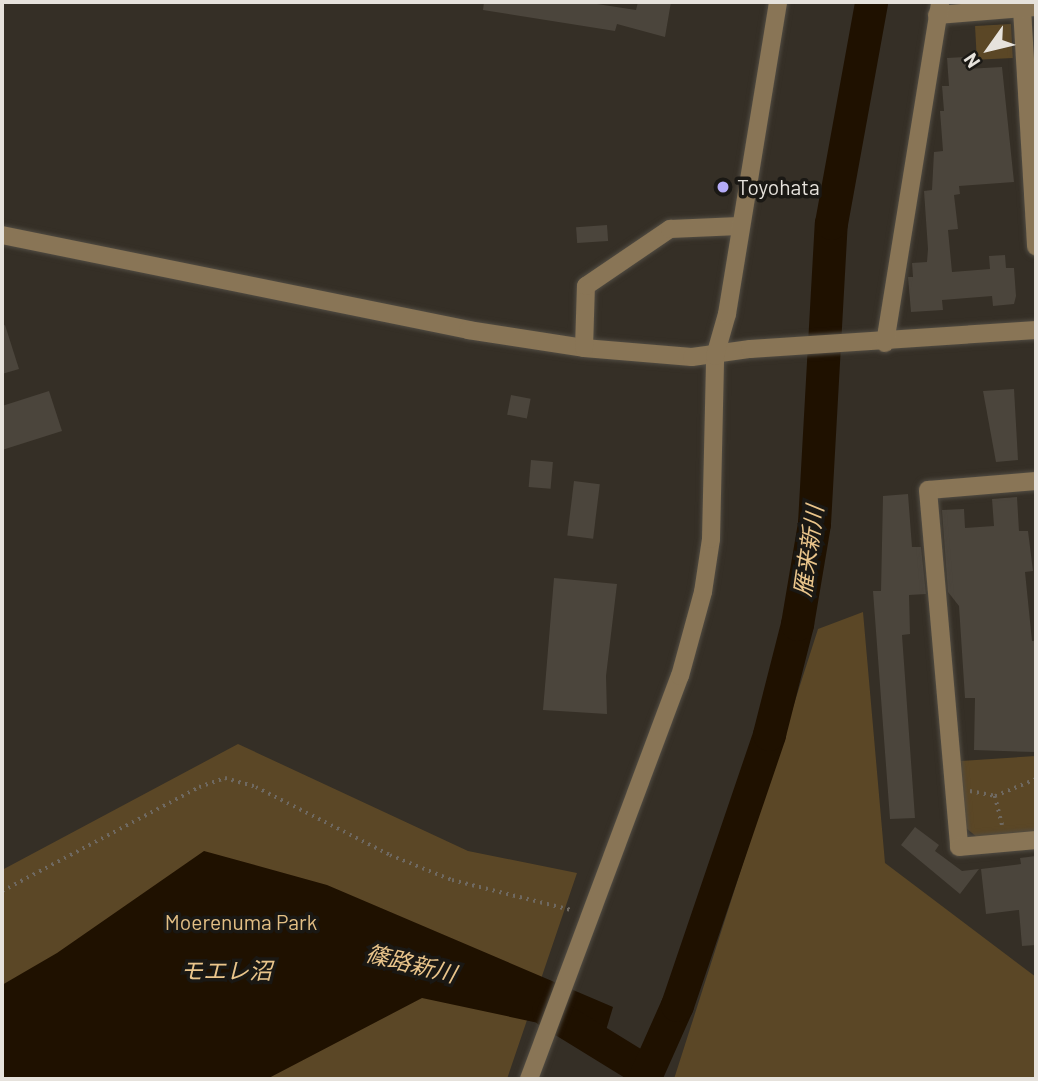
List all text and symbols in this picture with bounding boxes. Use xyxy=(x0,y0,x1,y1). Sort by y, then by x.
north arrow xyxy=(954,14,1024,84)
text: N xyxy=(958,49,984,73)
place label: Toyohata xyxy=(737,174,820,200)
marker: Toyohata xyxy=(715,179,731,195)
water label: 雁来新川 xyxy=(788,504,828,598)
park label: Moerenuma Park xyxy=(165,909,317,935)
water label: 篠路新川 xyxy=(363,938,459,988)
water label: モエレ沼 xyxy=(180,956,272,984)

